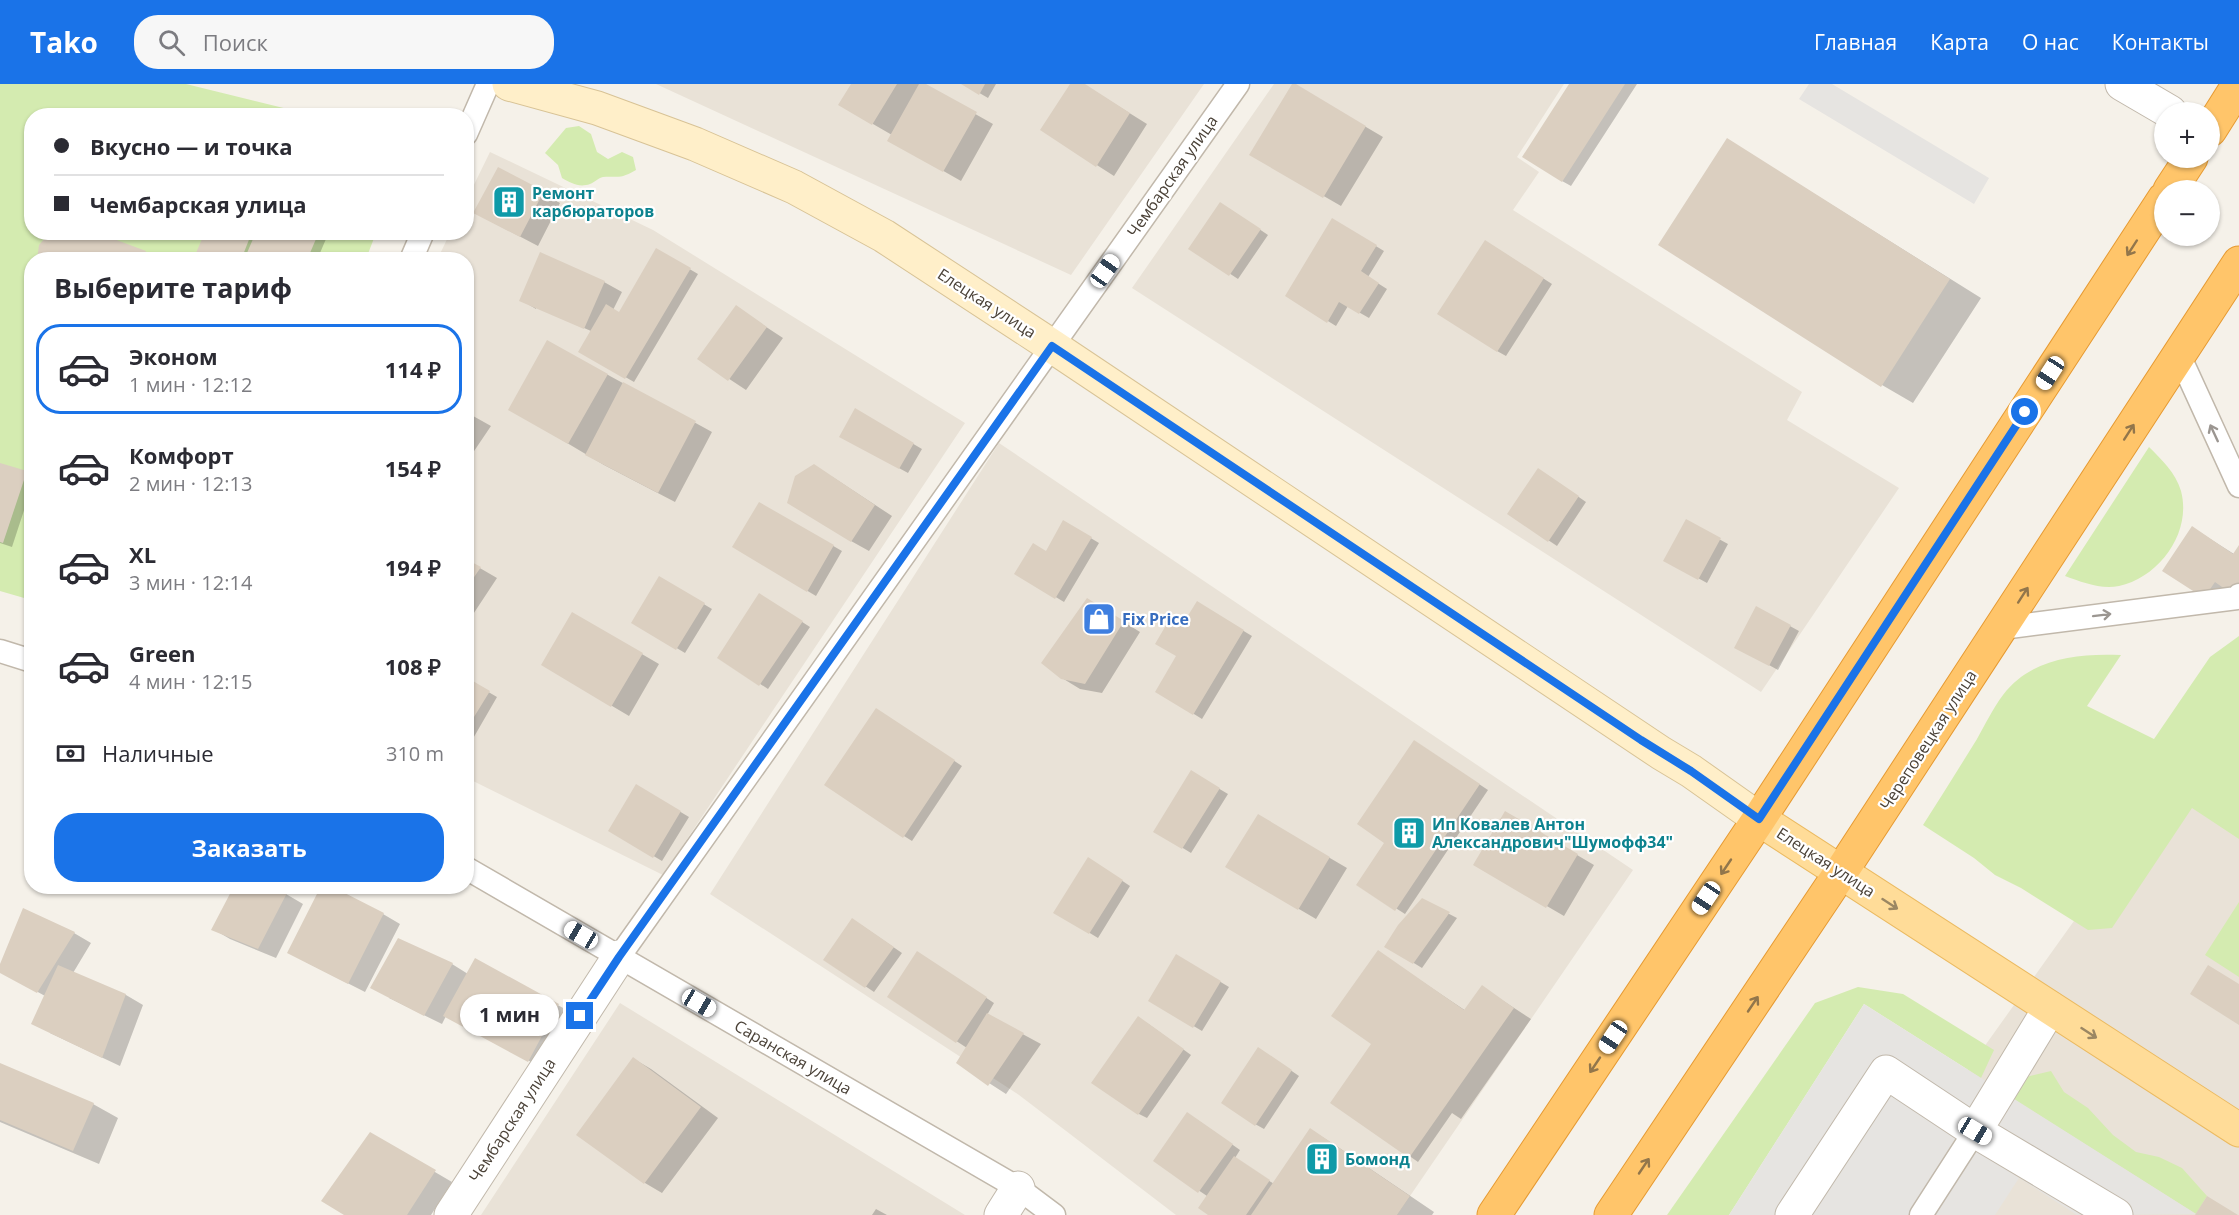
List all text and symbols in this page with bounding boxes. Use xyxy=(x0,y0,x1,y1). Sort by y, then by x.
search box xyxy=(134,15,554,69)
text: Tako xyxy=(30,23,98,61)
icon: search xyxy=(155,26,188,59)
text: Поиск xyxy=(203,27,268,57)
text: Главная xyxy=(1814,28,1897,56)
text: Карта xyxy=(1930,28,1989,56)
text: О нас xyxy=(2022,28,2079,56)
text: Контакты xyxy=(2112,28,2209,56)
map controls xyxy=(2154,102,2220,246)
button: + xyxy=(2154,102,2220,168)
street label: Чембарская улица xyxy=(1122,111,1222,241)
text: Вкусно — и точка xyxy=(90,131,293,161)
button: − xyxy=(2154,180,2220,246)
place label: Ремонт карбюраторов xyxy=(532,182,654,222)
building icon: Ремонт карбюраторов xyxy=(491,184,527,220)
text: Чембарская улица xyxy=(90,189,306,219)
one-way arrow xyxy=(2126,239,2139,256)
car xyxy=(1087,251,1123,291)
street label: Елецкая улица xyxy=(933,263,1041,343)
text: Выберите тариф xyxy=(54,269,292,306)
text: Эконом xyxy=(129,341,218,371)
icon: car xyxy=(57,342,111,396)
car xyxy=(2033,353,2067,393)
text: 114 ₽ xyxy=(385,354,441,384)
text: 1 мин · 12:12 xyxy=(129,371,252,398)
route start xyxy=(2011,398,2038,425)
one-way arrow xyxy=(2123,424,2135,441)
one-way arrow xyxy=(2208,424,2220,442)
text: Комфорт xyxy=(129,440,234,470)
icon: car xyxy=(57,441,111,495)
text: 154 ₽ xyxy=(385,453,441,483)
text: 2 мин · 12:13 xyxy=(129,470,252,497)
text: XL xyxy=(129,539,156,569)
icon: car xyxy=(57,540,111,594)
text: 194 ₽ xyxy=(385,552,441,582)
text: 3 мин · 12:14 xyxy=(129,569,252,596)
one-way arrow xyxy=(2017,588,2029,604)
shop icon: Fix Price xyxy=(1081,601,1117,637)
place label: Fix Price xyxy=(1122,608,1189,630)
one-way arrow xyxy=(2091,609,2111,620)
text: Green xyxy=(129,638,195,668)
icon: car xyxy=(57,639,111,693)
text: 108 ₽ xyxy=(385,651,441,681)
street label: Череповецкая улица xyxy=(1874,666,1982,814)
text: 4 мин · 12:15 xyxy=(129,668,252,695)
icon: cash xyxy=(54,737,87,770)
text: Наличные xyxy=(102,738,214,768)
text: 310 m xyxy=(386,740,444,767)
button: Заказать xyxy=(54,813,444,882)
place label: Ип Ковалев Антон Александрович"Шумофф34" xyxy=(1432,813,1673,853)
building icon: Ип Ковалев Антон Александрович"Шумофф34" xyxy=(1391,815,1427,851)
street label: Елецкая улица xyxy=(1772,822,1880,902)
one-way arrow xyxy=(1720,859,1732,875)
car xyxy=(1688,878,1724,918)
one-way arrow xyxy=(1881,898,1898,910)
car xyxy=(561,918,601,952)
car xyxy=(679,986,719,1020)
callout: 1 мин xyxy=(460,995,559,1037)
one-way arrow xyxy=(1746,996,1759,1013)
text: 1 мин xyxy=(479,1001,540,1028)
route end xyxy=(566,1002,593,1029)
street label: Саранская улица xyxy=(730,1015,856,1099)
car xyxy=(1595,1017,1631,1057)
one-way arrow xyxy=(2080,1027,2097,1039)
street label: Чембарская улица xyxy=(464,1054,560,1186)
one-way arrow xyxy=(1589,1056,1601,1072)
car xyxy=(1955,1114,1995,1148)
building icon: Бомонд xyxy=(1304,1141,1340,1177)
place label: Бомонд xyxy=(1345,1148,1410,1170)
one-way arrow xyxy=(1638,1159,1650,1175)

